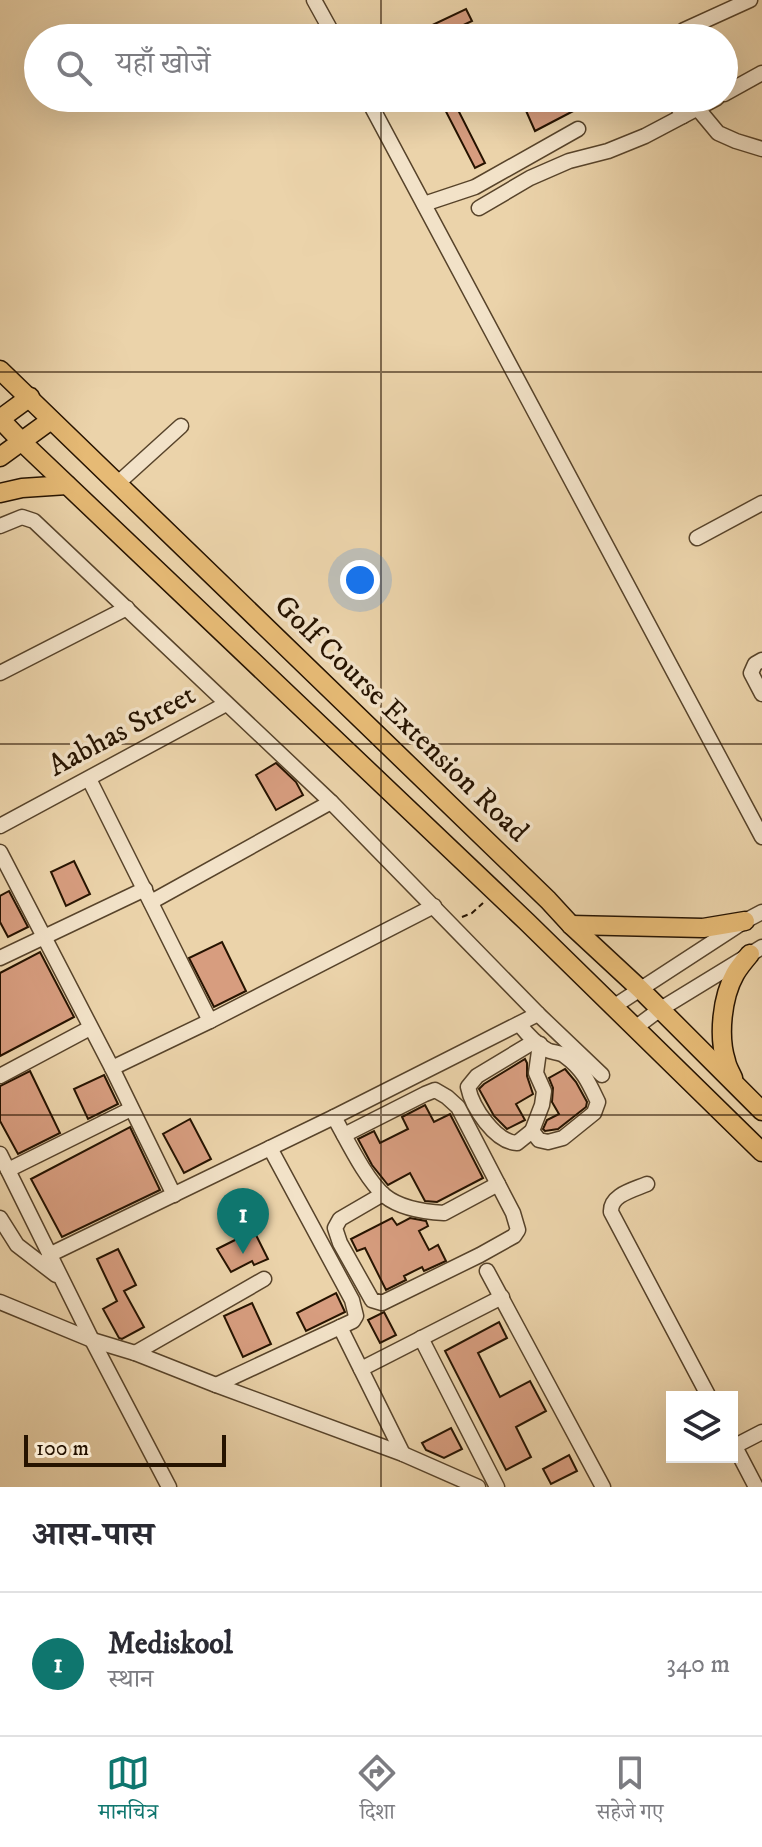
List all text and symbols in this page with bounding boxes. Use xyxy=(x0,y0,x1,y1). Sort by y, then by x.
search box xyxy=(24,24,738,112)
icon: search xyxy=(52,46,96,90)
text: यहाँ खोजें xyxy=(116,46,210,83)
your location xyxy=(340,560,380,600)
street label: Golf Course Extension Road xyxy=(266,588,536,850)
street label: Aabhas Street xyxy=(42,677,202,785)
pin: 1 xyxy=(217,1188,269,1254)
map controls xyxy=(666,1391,738,1463)
button: layers xyxy=(666,1391,738,1463)
scale bar xyxy=(24,1431,226,1467)
text: 100 m xyxy=(36,1435,89,1462)
text: आस-पास xyxy=(32,1514,154,1556)
text: Mediskool xyxy=(108,1626,233,1663)
text: 1 xyxy=(53,1648,63,1681)
text: 340 m xyxy=(666,1648,730,1681)
text: स्थान xyxy=(108,1663,153,1696)
tab: मानचित्र xyxy=(99,1751,158,1833)
tab: दिशा xyxy=(355,1751,399,1833)
tab: सहेजे गए xyxy=(596,1751,663,1833)

